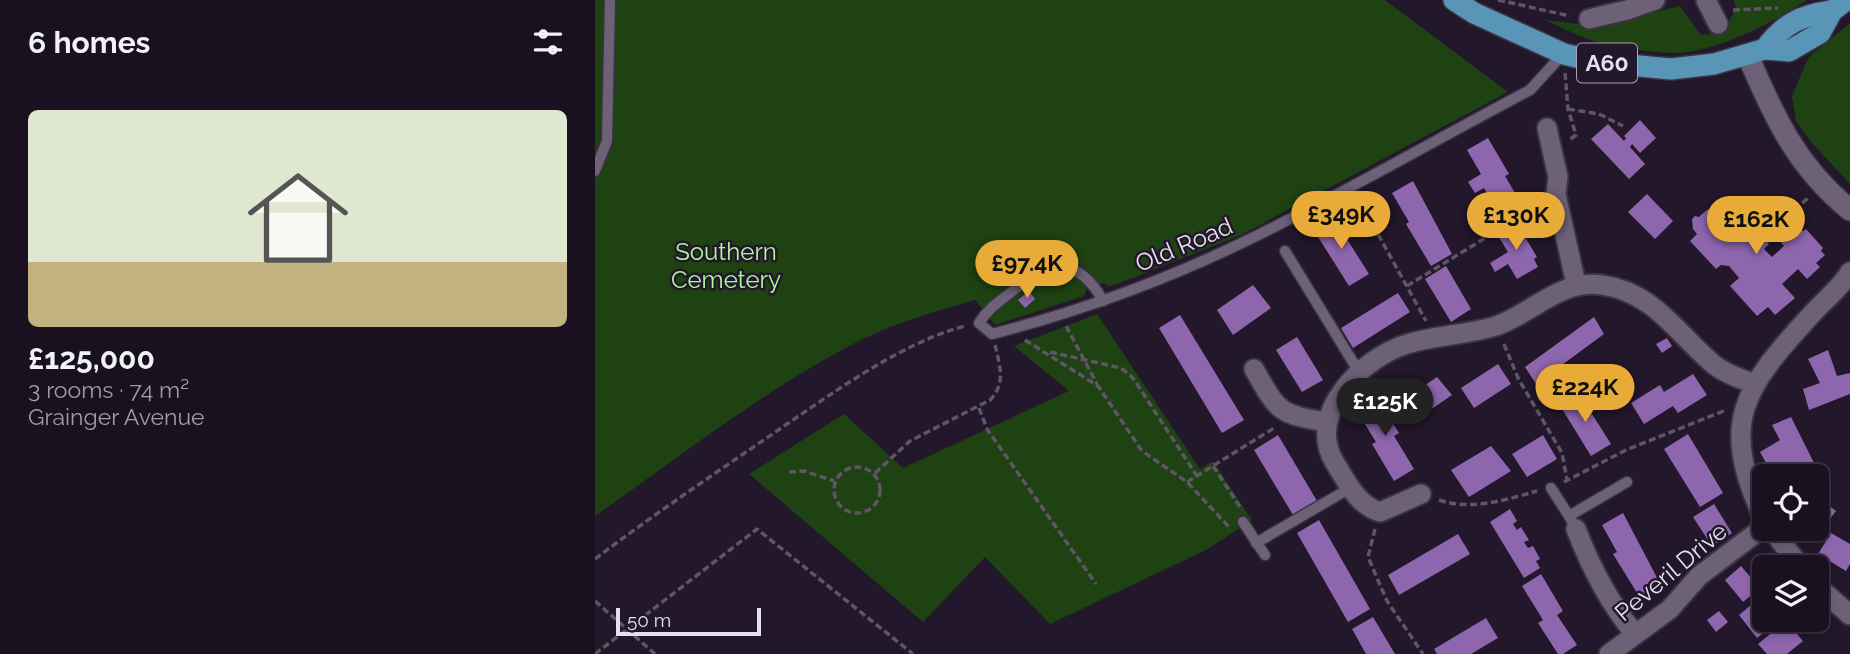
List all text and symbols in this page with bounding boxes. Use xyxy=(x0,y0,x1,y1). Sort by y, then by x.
icon: filters xyxy=(529,23,567,61)
text: 6 homes xyxy=(28,25,150,60)
road number: A60 xyxy=(1577,44,1637,82)
icon: home xyxy=(235,155,361,281)
pin: £349K xyxy=(1292,191,1390,251)
pin: £130K xyxy=(1467,192,1565,252)
pin: £162K xyxy=(1707,196,1805,256)
text: £349K xyxy=(1307,200,1375,227)
text: £130K xyxy=(1483,201,1549,228)
text: £162K xyxy=(1723,205,1789,232)
street label: Old Road xyxy=(1131,211,1237,278)
park label: Southern Cemetery xyxy=(671,237,781,294)
pin: £97.4K xyxy=(970,240,1084,300)
text: £97.4K xyxy=(991,249,1063,276)
text: £125,000 xyxy=(28,341,155,376)
pin: £224K xyxy=(1536,364,1634,424)
text: £224K xyxy=(1552,373,1619,400)
text: 3 rooms · 74 m² xyxy=(28,376,189,403)
pin: £125K xyxy=(1336,378,1434,438)
text: £125K xyxy=(1353,387,1418,414)
text: Grainger Avenue xyxy=(28,403,205,430)
map controls xyxy=(1752,464,1829,632)
button: locate xyxy=(1752,464,1829,541)
street label: Peveril Drive xyxy=(1609,516,1733,627)
button: layers xyxy=(1752,555,1829,632)
scale bar xyxy=(616,605,761,637)
text: 50 m xyxy=(627,609,671,631)

